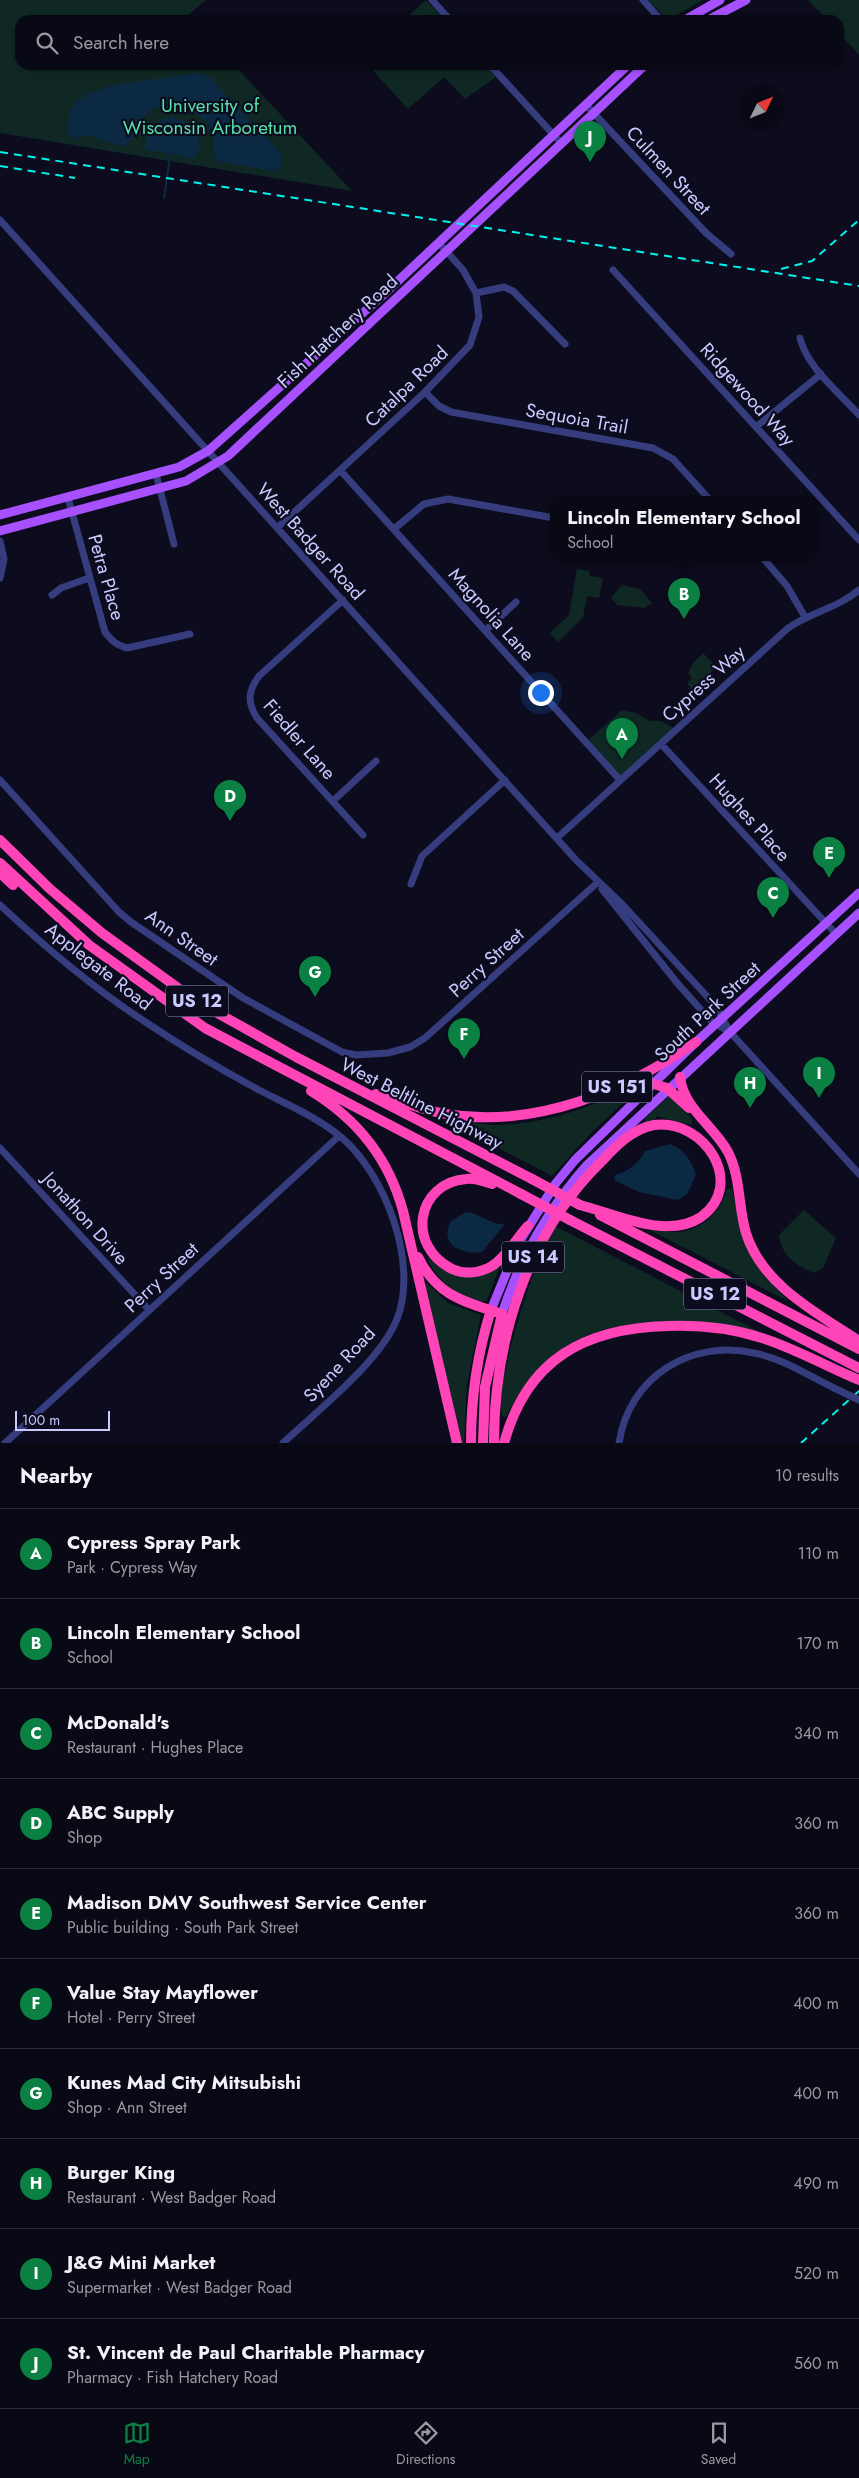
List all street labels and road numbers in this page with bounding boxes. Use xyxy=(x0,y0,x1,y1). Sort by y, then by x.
street label: Culmen Street xyxy=(620,120,717,221)
street label: Fish Hatchery Road xyxy=(271,268,404,394)
street label: Ridgewood Way xyxy=(694,337,802,453)
street label: Catalpa Road xyxy=(359,340,454,433)
street label: Sequoia Trail xyxy=(524,396,630,441)
street label: West Badger Road xyxy=(251,477,371,606)
street label: Petra Place xyxy=(81,531,132,624)
street label: Magnolia Lane xyxy=(442,562,541,667)
street label: Cypress Way xyxy=(656,638,751,728)
street label: Fiedler Lane xyxy=(257,693,342,786)
street label: Hughes Place xyxy=(703,767,797,868)
street label: Ann Street xyxy=(140,902,224,973)
street label: Applegate Road xyxy=(39,916,158,1017)
street label: Perry Street xyxy=(443,921,530,1003)
street label: South Park Street xyxy=(648,955,767,1068)
road number: US 12 xyxy=(166,986,228,1016)
street label: West Beltline Highway xyxy=(336,1051,508,1156)
road number: US 151 xyxy=(582,1072,652,1102)
street label: Jonathon Drive xyxy=(34,1164,135,1271)
street label: Perry Street xyxy=(118,1236,205,1319)
road number: US 14 xyxy=(502,1242,564,1272)
road number: US 12 xyxy=(684,1278,746,1310)
street label: Syene Road xyxy=(297,1320,382,1408)

